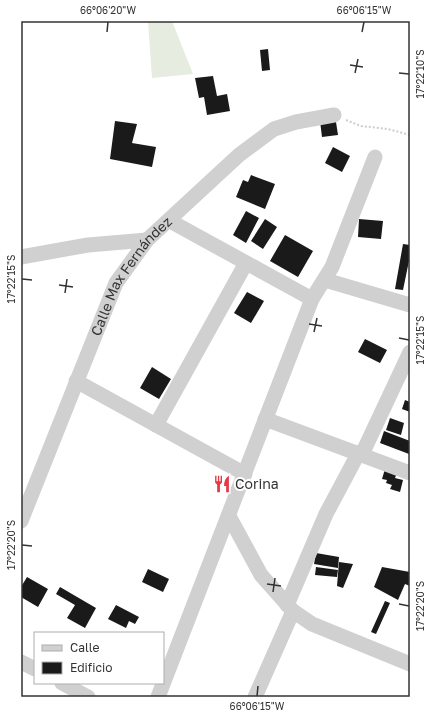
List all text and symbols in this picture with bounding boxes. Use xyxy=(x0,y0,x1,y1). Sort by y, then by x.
text: 66°06'20"W xyxy=(80,4,136,16)
text: 66°06'15"W xyxy=(337,4,392,16)
text: 17°22'10"S xyxy=(414,49,426,99)
street label: Calle Max Fernández xyxy=(87,213,175,338)
text: 17°22'15"S xyxy=(5,255,17,303)
text: 17°22'15"S xyxy=(414,316,426,364)
restaurant icon: Corina xyxy=(212,474,232,494)
place label: Corina xyxy=(235,475,279,492)
text: 17°22'20"S xyxy=(5,520,17,570)
text: 17°22'20"S xyxy=(414,581,426,631)
legend xyxy=(34,632,164,684)
text: Calle xyxy=(70,640,100,655)
text: Edificio xyxy=(70,660,112,675)
text: 66°06'15"W xyxy=(230,700,285,712)

